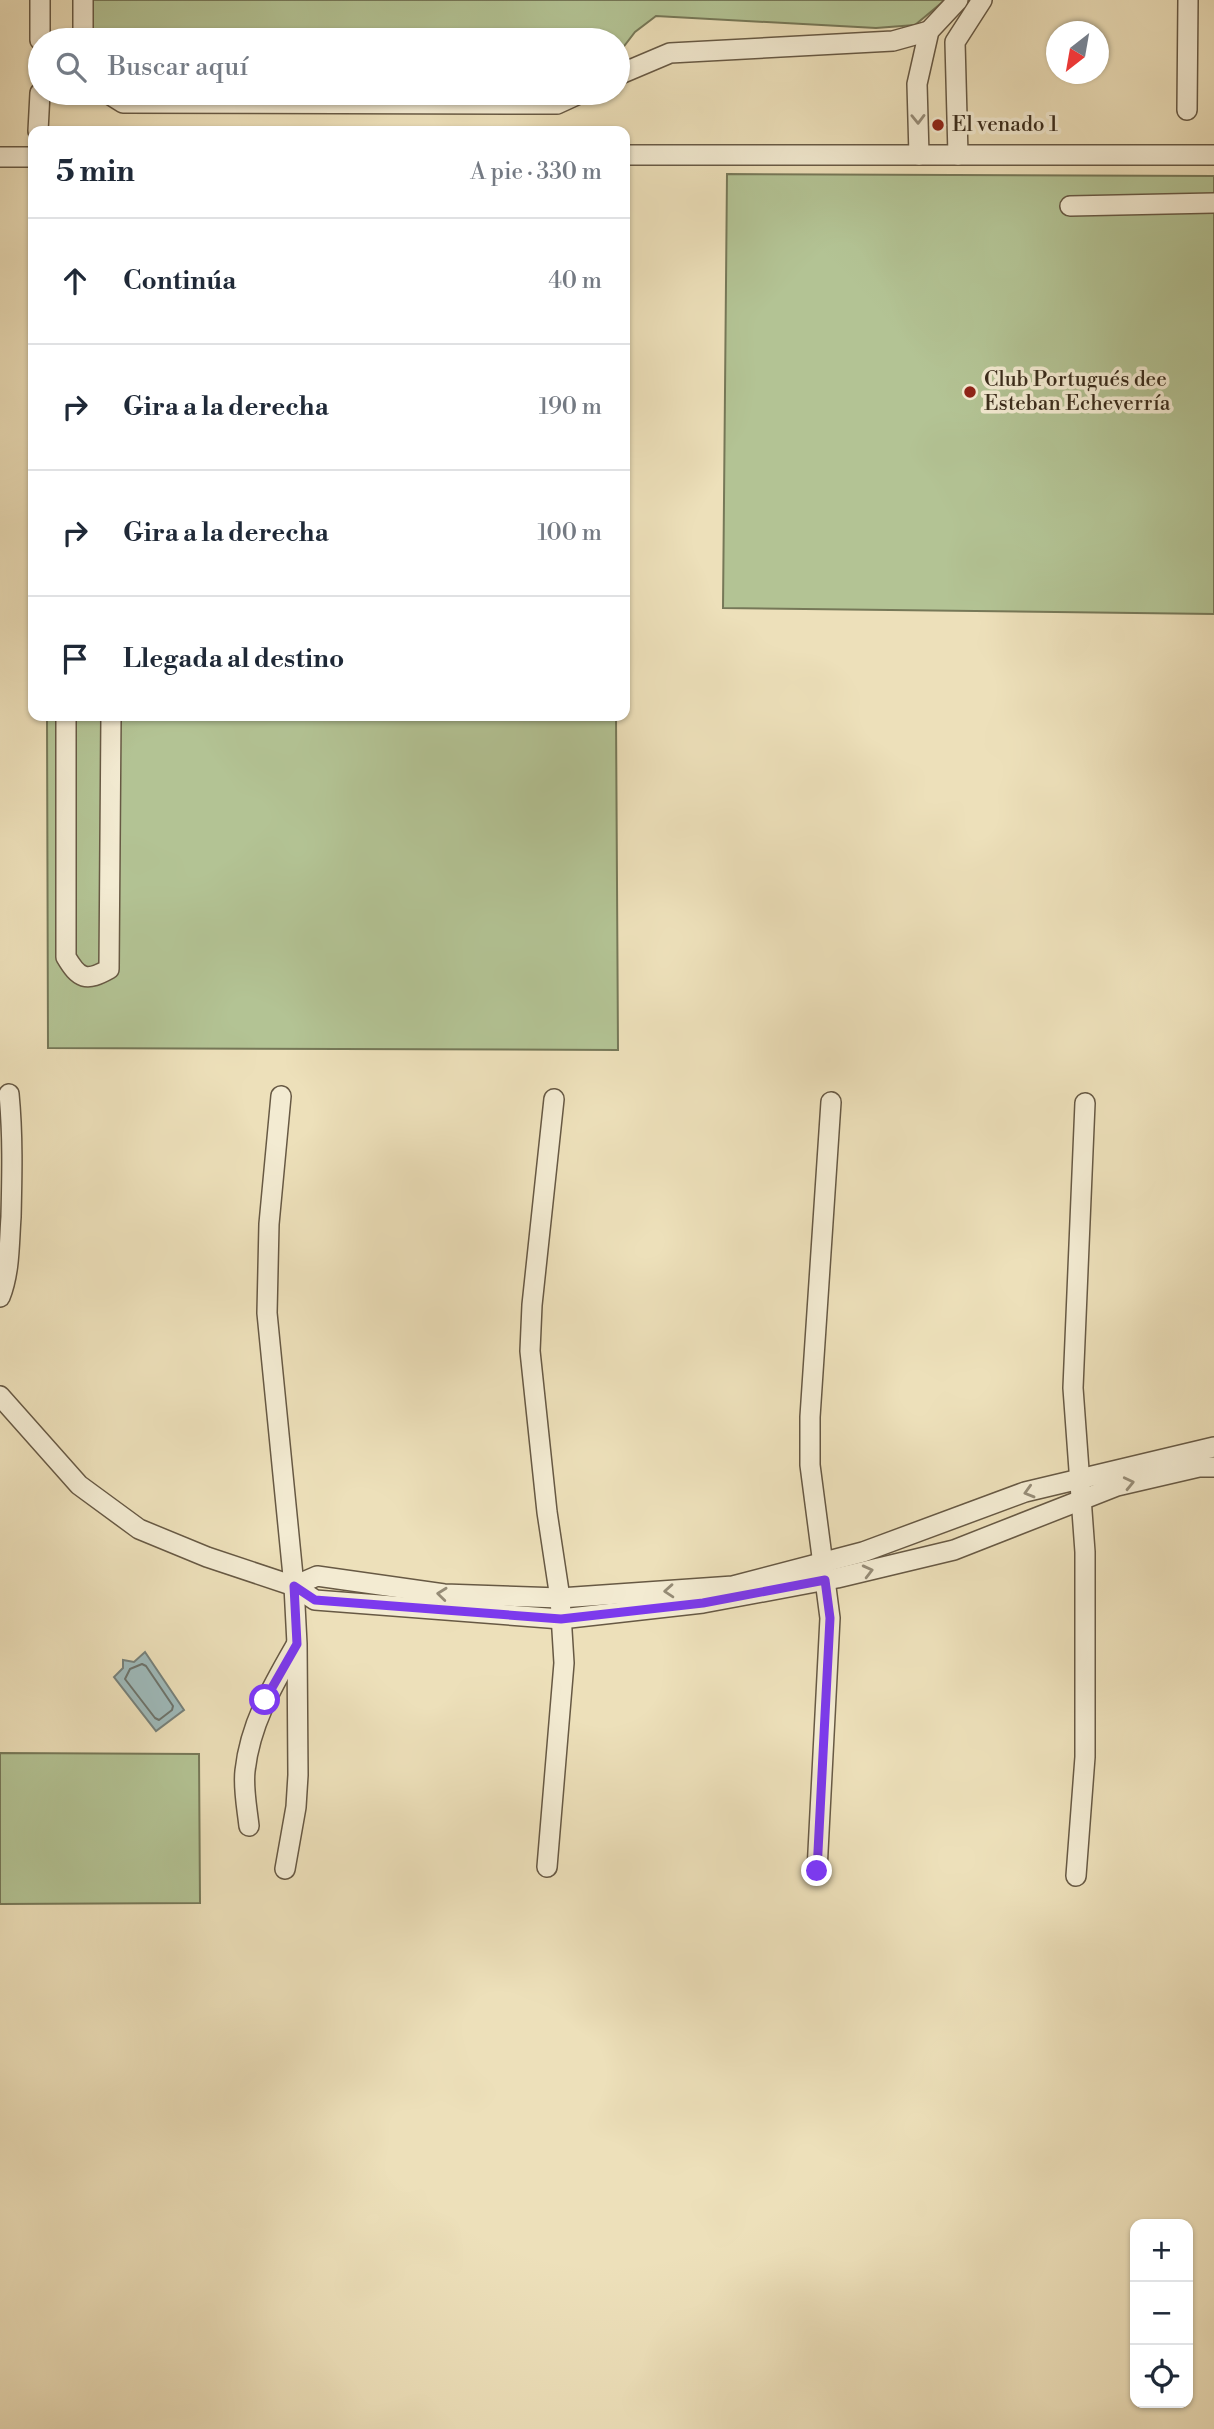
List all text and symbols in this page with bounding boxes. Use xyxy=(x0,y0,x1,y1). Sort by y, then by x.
north arrow xyxy=(1046,21,1109,84)
search box xyxy=(28,28,630,105)
icon: search xyxy=(52,48,90,86)
text: Buscar aquí xyxy=(108,51,248,83)
place label: El venado 1 xyxy=(952,112,1058,138)
one-way arrow xyxy=(910,114,925,125)
marker: El venado 1 xyxy=(930,117,946,133)
text: 5 min xyxy=(56,153,135,191)
text: A pie · 330 m xyxy=(470,158,602,186)
icon: ahead xyxy=(56,262,94,300)
text: Continúa xyxy=(123,265,236,297)
text: 40 m xyxy=(548,267,602,295)
place label: Club Portugués dee Esteban Echeverría xyxy=(984,367,1171,417)
marker: Club Portugués dee Esteban Echeverría xyxy=(962,384,978,400)
icon: right xyxy=(56,388,94,426)
text: Gira a la derecha xyxy=(123,391,329,423)
text: 190 m xyxy=(539,393,602,421)
icon: right xyxy=(56,514,94,552)
text: Gira a la derecha xyxy=(123,517,329,549)
text: 100 m xyxy=(537,519,602,547)
icon: arrive xyxy=(56,640,94,678)
text: Llegada al destino xyxy=(123,643,344,675)
one-way arrow xyxy=(1123,1477,1135,1491)
one-way arrow xyxy=(1023,1483,1035,1498)
one-way arrow xyxy=(862,1565,874,1579)
one-way arrow xyxy=(664,1583,675,1598)
one-way arrow xyxy=(437,1586,448,1601)
route start xyxy=(249,1684,280,1715)
route end xyxy=(801,1855,832,1886)
map controls xyxy=(1130,2219,1193,2408)
button: + xyxy=(1130,2219,1193,2282)
button: − xyxy=(1130,2282,1193,2345)
button: locate xyxy=(1130,2345,1193,2408)

